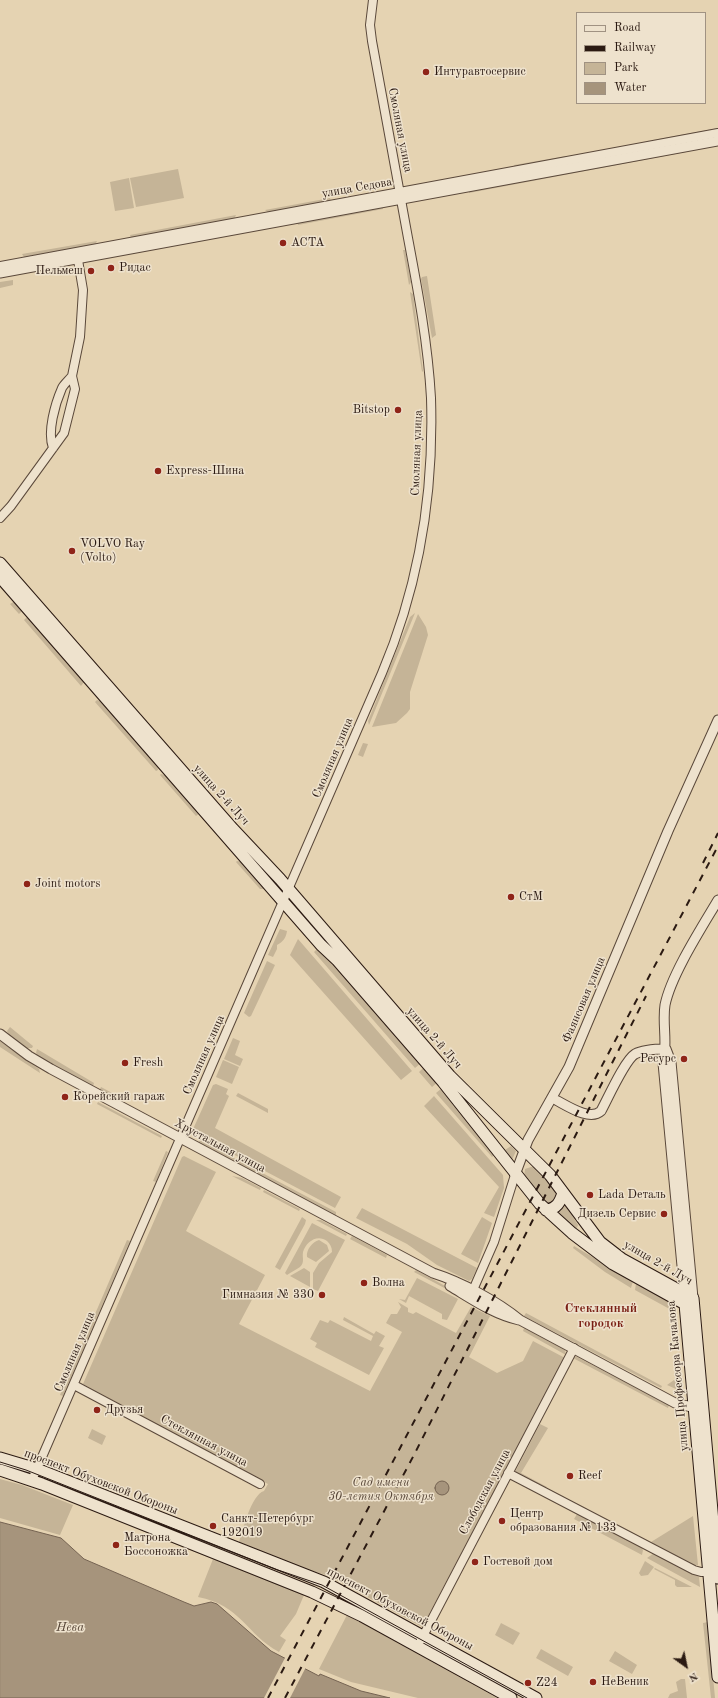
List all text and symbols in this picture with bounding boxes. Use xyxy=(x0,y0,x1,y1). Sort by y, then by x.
legend xyxy=(576,12,706,104)
text: Road xyxy=(614,22,641,34)
text: Railway xyxy=(614,42,656,54)
text: Park xyxy=(614,62,639,74)
place label: Интуравтосервис xyxy=(434,65,526,79)
marker: Интуравтосервис xyxy=(421,67,431,77)
text: Water xyxy=(614,82,646,94)
street label: Смоляная улица xyxy=(385,86,415,174)
street label: улица Седова xyxy=(321,175,393,201)
place label: АСТА xyxy=(291,236,324,250)
marker: АСТА xyxy=(278,238,288,248)
place label: Ридас xyxy=(119,261,151,275)
marker: Ридас xyxy=(106,263,116,273)
place label: Пельмеш xyxy=(35,264,83,278)
marker: Пельмеш xyxy=(86,266,96,276)
place label: Bitstop xyxy=(353,403,390,417)
marker: Bitstop xyxy=(393,405,403,415)
street label: Смоляная улица xyxy=(408,410,426,496)
place label: Express-Шина xyxy=(166,464,244,478)
marker: Express-Шина xyxy=(153,466,163,476)
place label: VOLVO Ray (Volto) xyxy=(80,537,145,565)
marker: VOLVO Ray (Volto) xyxy=(67,546,77,556)
street label: Смоляная улица xyxy=(310,716,356,800)
street label: улица 2-й Луч xyxy=(190,762,252,828)
place label: Joint motors xyxy=(35,877,100,891)
marker: Joint motors xyxy=(22,879,32,889)
place label: СтМ xyxy=(519,890,543,904)
marker: СтМ xyxy=(506,892,516,902)
street label: Фаянсовая улица xyxy=(559,955,609,1045)
street label: улица 2-й Луч xyxy=(403,1004,465,1072)
street label: Смоляная улица xyxy=(180,1013,228,1097)
place label: Ресурс xyxy=(640,1052,676,1066)
marker: Ресурс xyxy=(679,1054,689,1064)
place label: Fresh xyxy=(133,1056,163,1070)
marker: Fresh xyxy=(120,1058,130,1068)
place label: Корейский гараж xyxy=(73,1090,165,1104)
marker: Корейский гараж xyxy=(60,1092,70,1102)
street label: Хрустальная улица xyxy=(172,1116,268,1176)
place label: Lada Dеталь xyxy=(598,1188,666,1202)
marker: Lada Dеталь xyxy=(585,1190,595,1200)
place label: Дизель Сервис xyxy=(578,1207,656,1221)
marker: Дизель Сервис xyxy=(659,1209,669,1219)
street label: улица 2-й Луч xyxy=(621,1238,695,1288)
place label: Волна xyxy=(372,1276,405,1290)
marker: Волна xyxy=(359,1278,369,1288)
place label: Гимназия № 330 xyxy=(222,1288,314,1302)
marker: Гимназия № 330 xyxy=(317,1290,327,1300)
street label: улица Профессора Качалова xyxy=(664,1300,692,1452)
district label: Стеклянный городок xyxy=(565,1301,637,1332)
street label: Смоляная улица xyxy=(52,1310,98,1394)
place label: Друзья xyxy=(105,1403,143,1417)
marker: Друзья xyxy=(92,1405,102,1415)
street label: Стеклянная улица xyxy=(158,1412,250,1470)
street label: проспект Обуховской Обороны xyxy=(22,1446,180,1518)
street label: Слободская улица xyxy=(456,1447,514,1537)
place label: Reef xyxy=(578,1469,602,1483)
marker: Reef xyxy=(565,1471,575,1481)
park label: Сад имени 30-летия Октября xyxy=(328,1476,434,1504)
place label: Центр образования № 133 xyxy=(510,1507,617,1535)
place label: Санкт-Петербург 192019 xyxy=(221,1512,314,1540)
marker: Центр образования № 133 xyxy=(497,1516,507,1526)
marker: Санкт-Петербург 192019 xyxy=(208,1521,218,1531)
place label: Матрона Боссоножка xyxy=(124,1531,188,1559)
marker: Матрона Боссоножка xyxy=(111,1540,121,1550)
place label: Гостевой дом xyxy=(483,1555,553,1569)
marker: Гостевой дом xyxy=(470,1557,480,1567)
street label: проспект Обуховской Обороны xyxy=(324,1564,476,1654)
water label: Нева xyxy=(56,1620,84,1636)
north arrow xyxy=(666,1646,706,1686)
text: N xyxy=(686,1670,699,1683)
place label: НеВеник xyxy=(601,1675,649,1689)
place label: Z24 xyxy=(536,1676,558,1690)
marker: НеВеник xyxy=(588,1677,598,1687)
marker: Z24 xyxy=(523,1678,533,1688)

